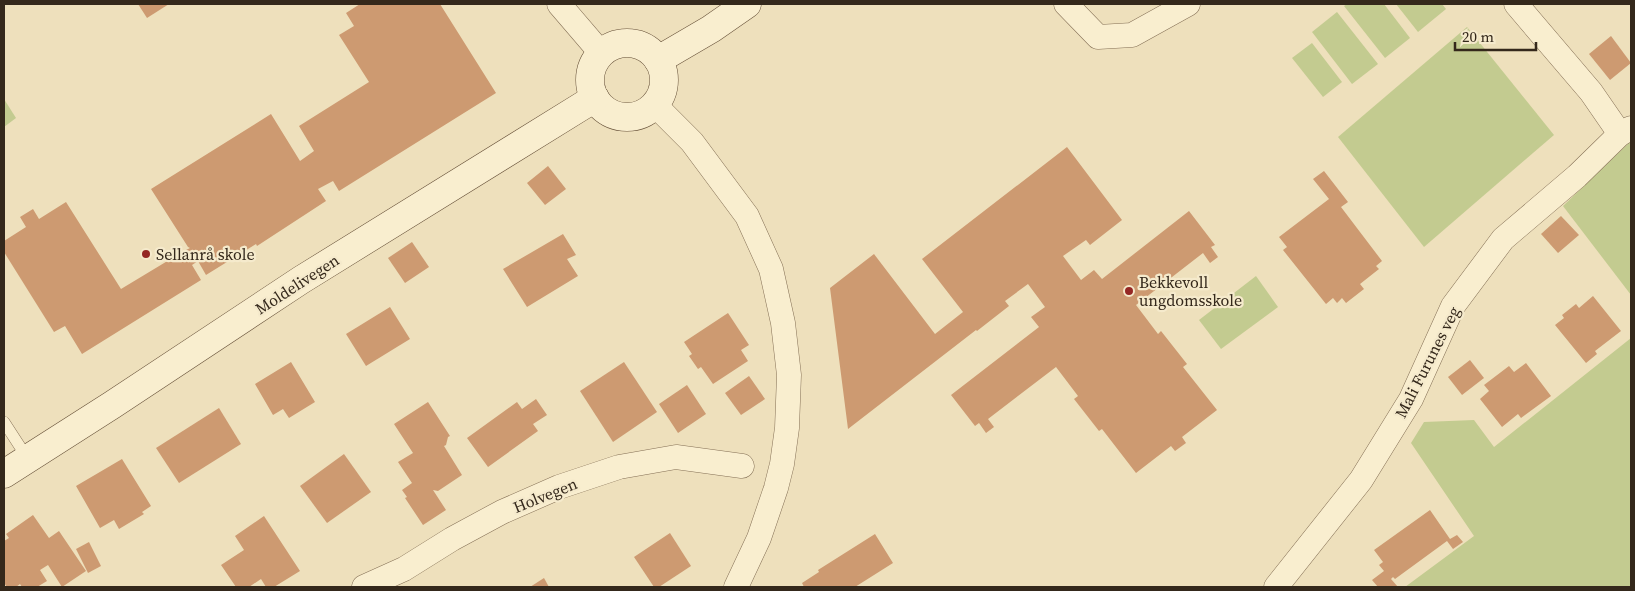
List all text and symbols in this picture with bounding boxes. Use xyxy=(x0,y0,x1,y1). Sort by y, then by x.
scale bar xyxy=(1455,20,1536,52)
text: 20 m xyxy=(1462,26,1494,47)
place label: Sellanrå skole xyxy=(156,243,255,265)
marker: Sellanrå skole xyxy=(140,248,152,260)
street label: Moldelivegen xyxy=(251,249,343,319)
place label: Bekkevoll ungdomsskole xyxy=(1139,271,1242,311)
marker: Bekkevoll ungdomsskole xyxy=(1123,285,1135,297)
street label: Mali Furunes veg xyxy=(1389,302,1465,422)
street label: Holvegen xyxy=(510,472,581,518)

